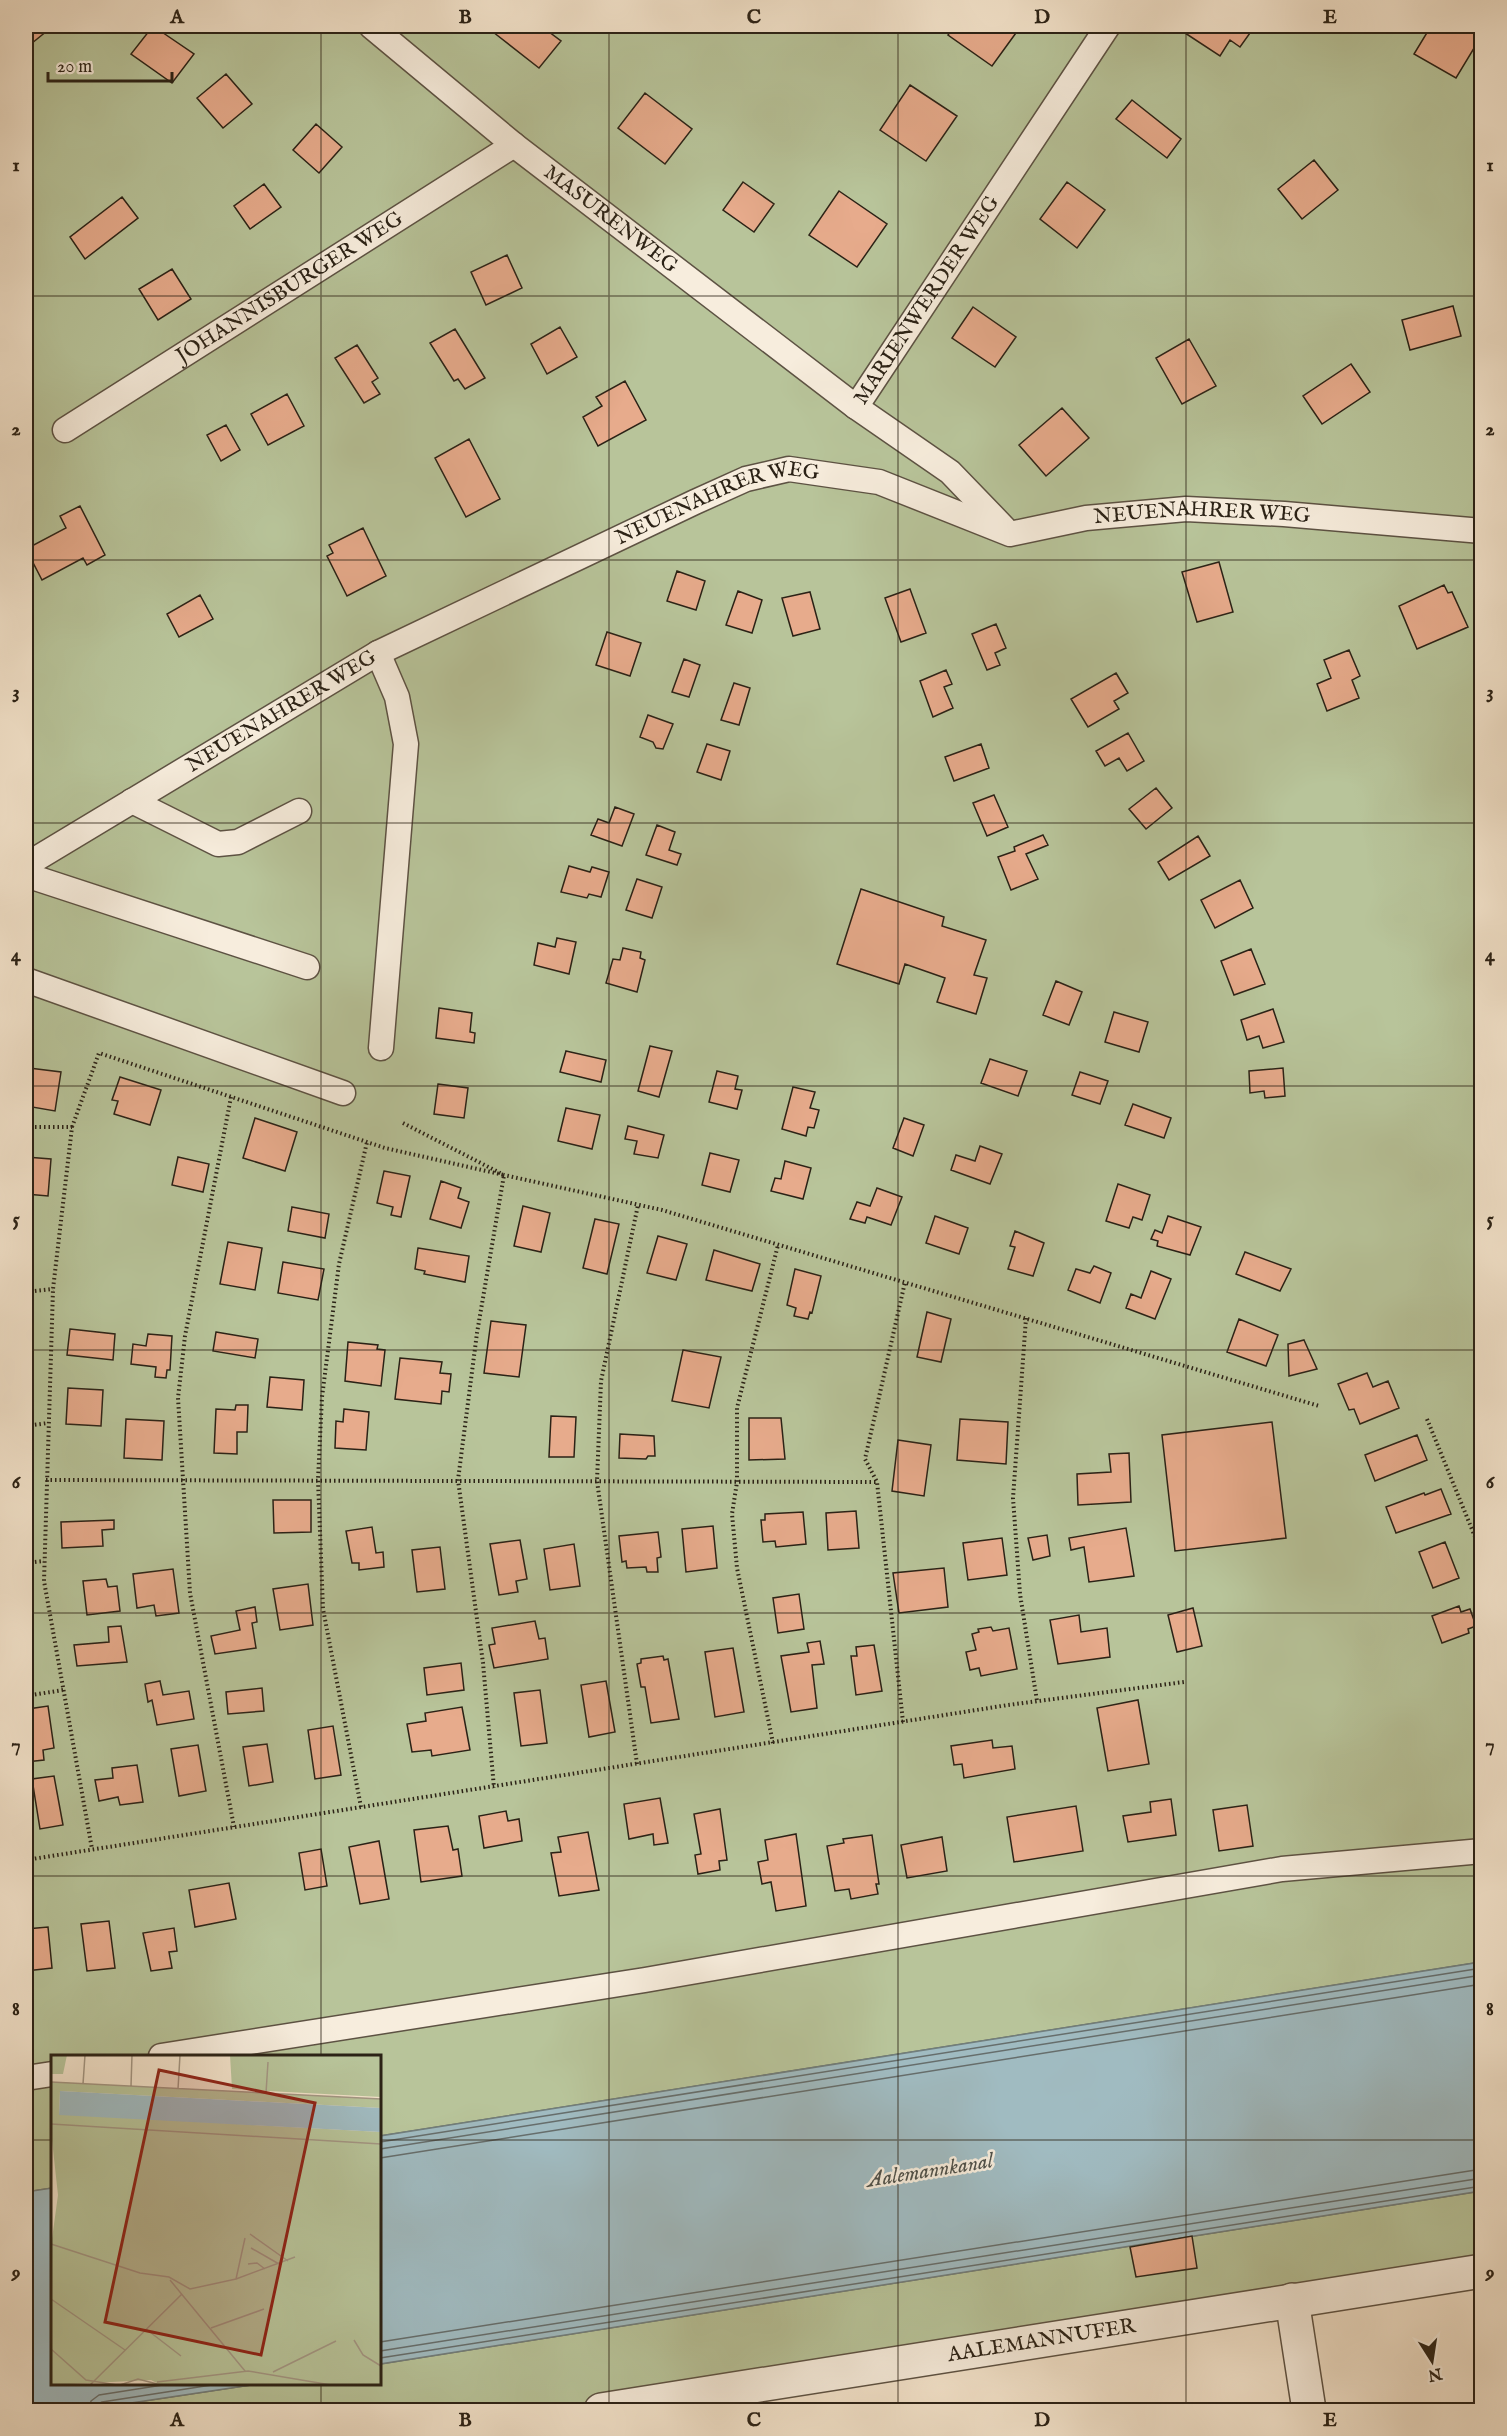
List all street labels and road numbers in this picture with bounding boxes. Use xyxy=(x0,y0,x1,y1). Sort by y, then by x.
street label: MASURENWEG xyxy=(538,159,684,279)
street label: MARIENWERDER WEG xyxy=(848,190,1006,410)
street label: JOHANNISBURGER WEG xyxy=(169,205,408,371)
street label: NEUENAHRER WEG xyxy=(611,456,821,551)
street label: NEUENAHRER WEG xyxy=(1093,495,1312,531)
street label: NEUENAHRER WEG xyxy=(181,644,381,779)
street label: AALEMANNUFER xyxy=(945,2312,1138,2369)

